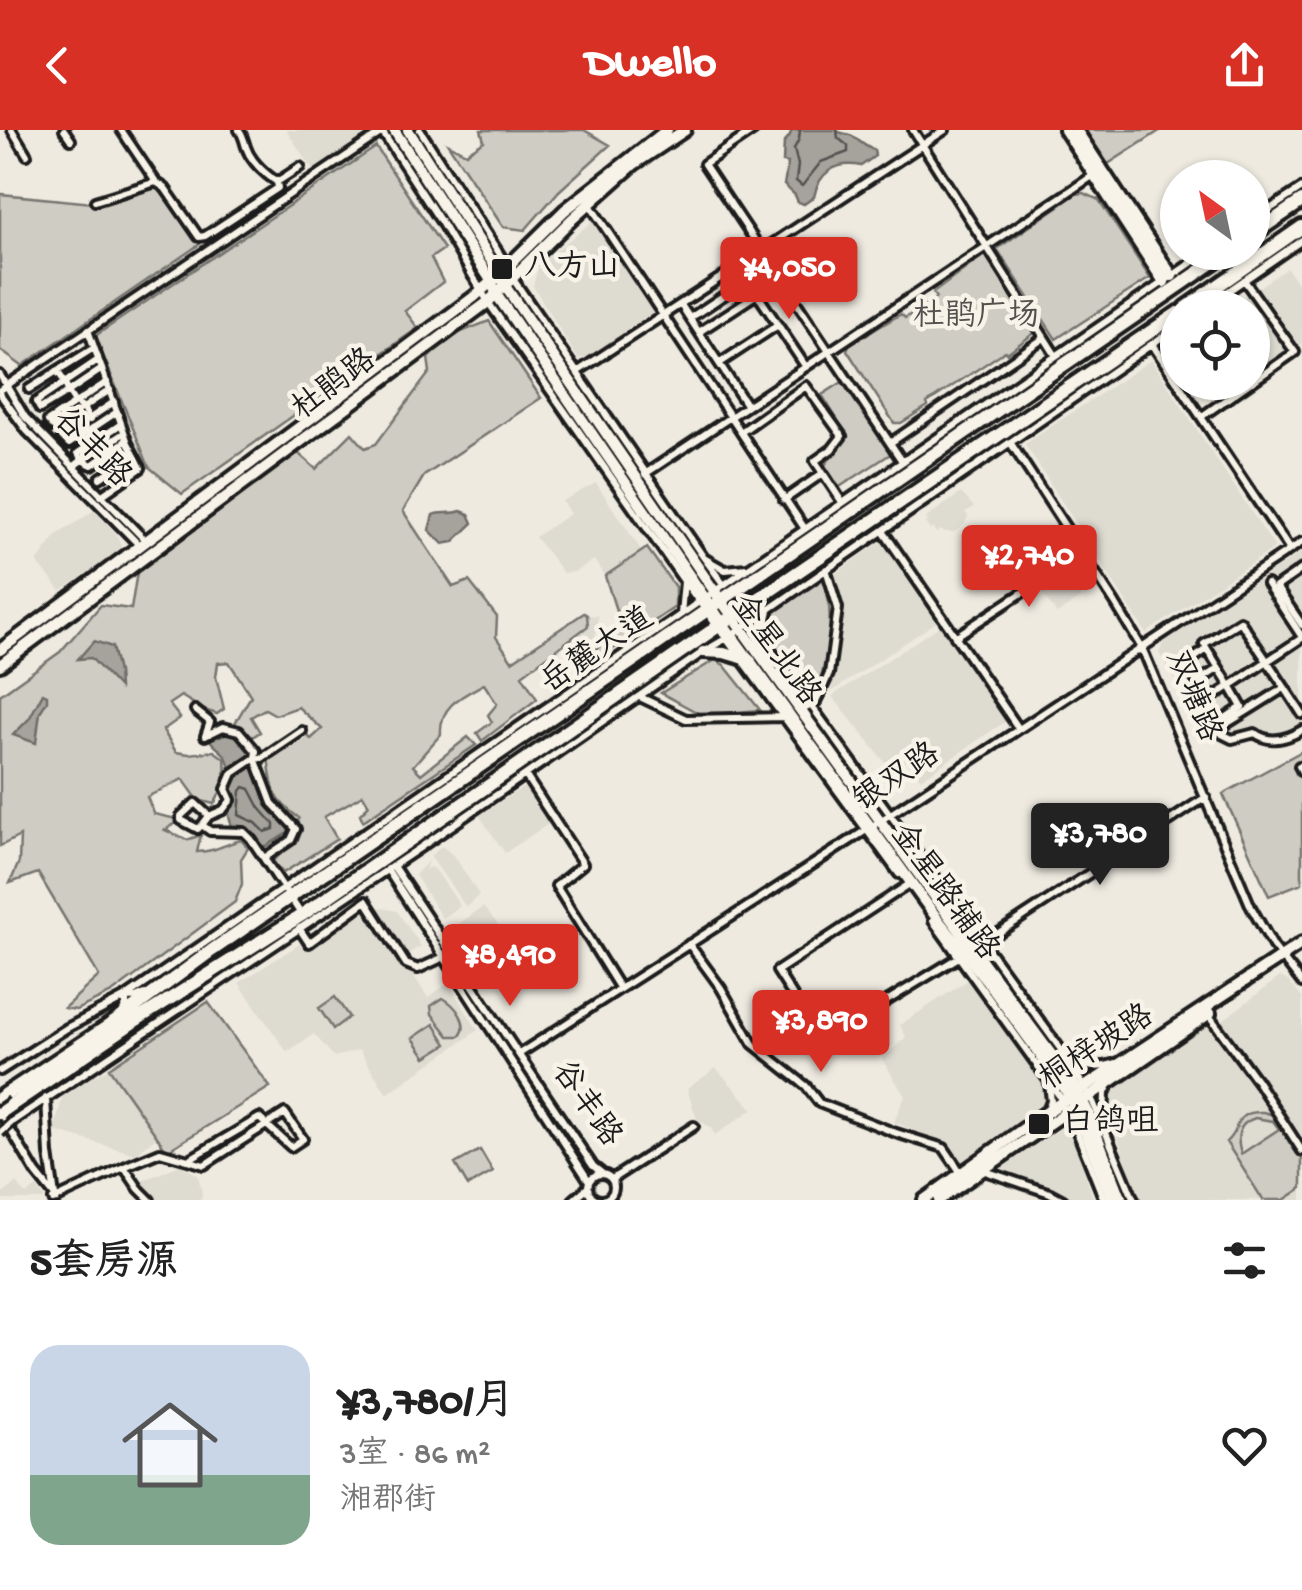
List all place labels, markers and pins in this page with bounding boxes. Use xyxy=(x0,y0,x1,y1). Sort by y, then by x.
pin: ¥4,050 xyxy=(708,237,870,322)
place label: 八方山 xyxy=(524,250,620,288)
marker: 八方山 xyxy=(489,256,515,282)
pin: ¥2,740 xyxy=(948,525,1110,610)
pin: ¥3,780 xyxy=(1019,803,1181,888)
pin: ¥8,490 xyxy=(429,924,591,1009)
pin: ¥3,890 xyxy=(740,990,902,1075)
place label: 白鸽咀 xyxy=(1062,1103,1159,1143)
marker: 白鸽咀 xyxy=(1026,1111,1052,1137)

